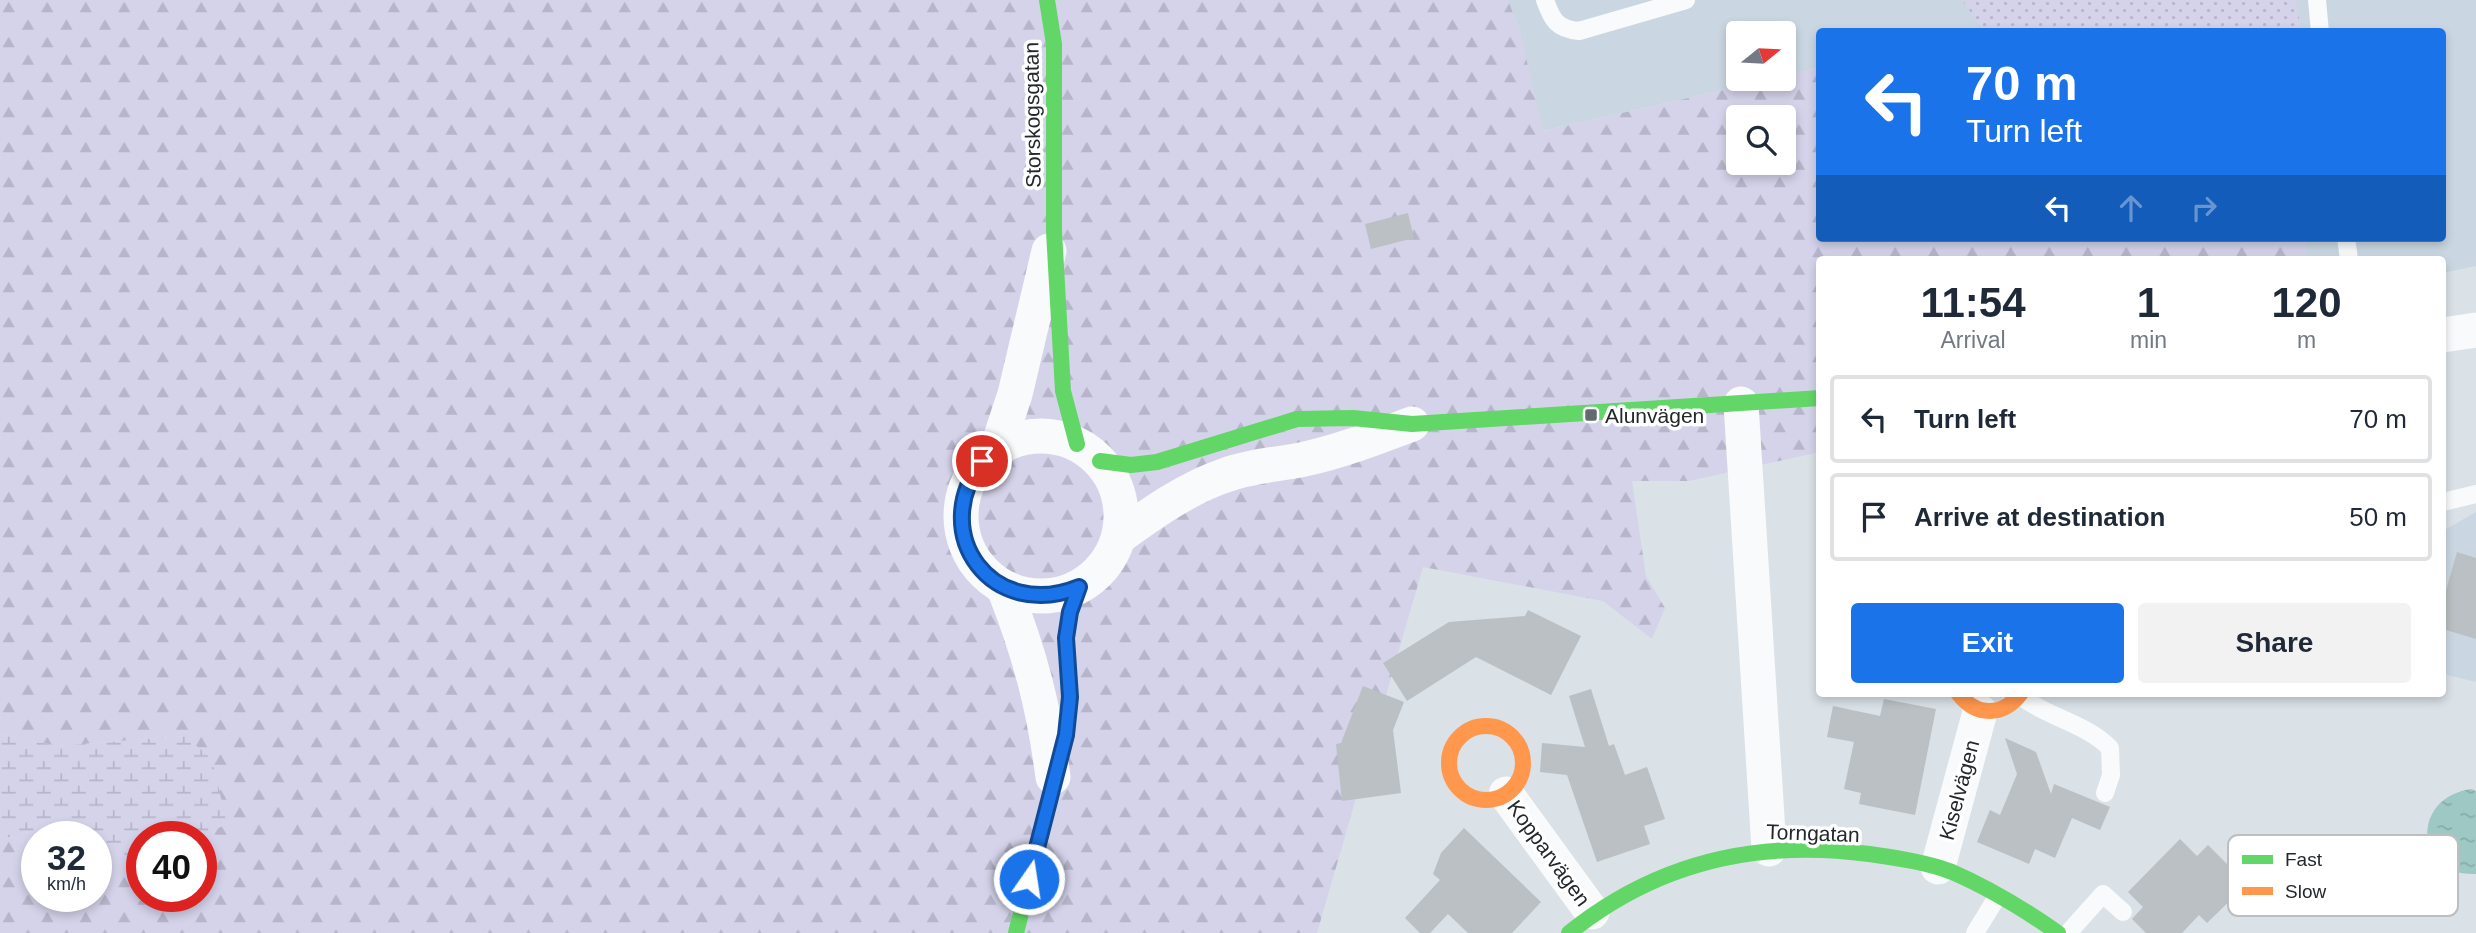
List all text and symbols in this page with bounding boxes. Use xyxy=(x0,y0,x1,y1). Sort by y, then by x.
north arrow xyxy=(1726,21,1796,91)
map controls xyxy=(1726,21,1796,175)
street label: Storskogsgatan xyxy=(1019,42,1045,188)
icon: left xyxy=(1851,56,1942,147)
text: 70 m xyxy=(1966,56,2078,110)
button: search xyxy=(1726,105,1796,175)
text: Turn left xyxy=(1966,113,2082,149)
icon: left xyxy=(2039,189,2077,227)
icon: ahead xyxy=(2112,189,2150,227)
icon: right xyxy=(2185,189,2223,227)
text: 11:54 xyxy=(1920,279,2026,326)
text: 1 xyxy=(2137,279,2160,326)
text: 120 xyxy=(2271,279,2342,326)
text: Arrival xyxy=(1940,327,2006,353)
text: min xyxy=(2130,327,2167,353)
text: m xyxy=(2297,327,2316,353)
icon: left xyxy=(1855,400,1893,438)
place label: Alunvägen xyxy=(1605,404,1704,427)
text: Turn left xyxy=(1914,404,2016,434)
text: 70 m xyxy=(2349,404,2407,434)
marker: Alunvägen xyxy=(1583,407,1599,423)
pin xyxy=(952,431,1012,491)
icon: arrive xyxy=(963,442,1001,480)
icon: arrive xyxy=(1855,498,1893,536)
text: Arrive at destination xyxy=(1914,502,2165,532)
text: 50 m xyxy=(2349,502,2407,532)
button: Exit xyxy=(1851,603,2124,683)
button: Share xyxy=(2138,603,2411,683)
street label: Kiselvägen xyxy=(1935,737,1983,843)
street label: Kopparvägen xyxy=(1503,796,1595,910)
street label: Torngatan xyxy=(1766,820,1860,846)
speed limit sign: 40 xyxy=(126,821,217,912)
legend xyxy=(2228,835,2458,916)
text: 32 xyxy=(47,838,86,877)
position arrow xyxy=(992,842,1066,916)
text: Fast xyxy=(2285,849,2323,870)
text: km/h xyxy=(47,874,86,894)
text: Slow xyxy=(2285,881,2326,902)

